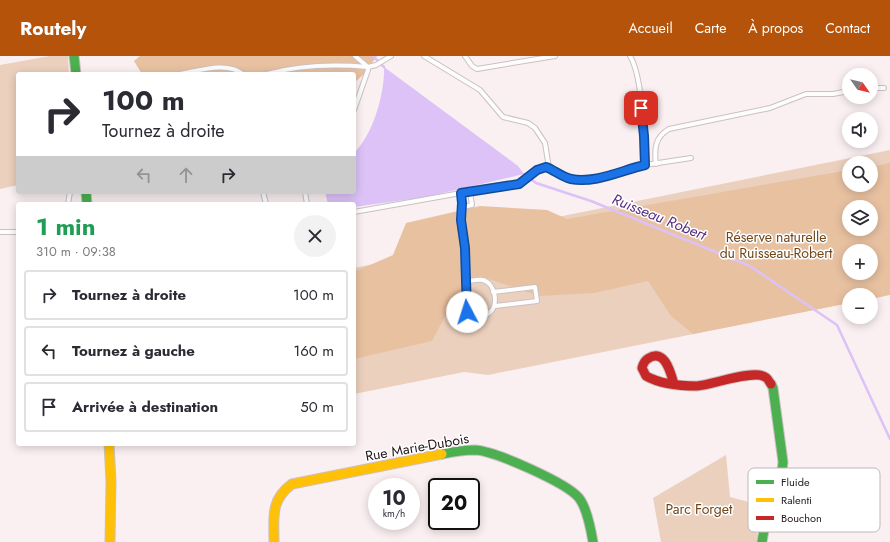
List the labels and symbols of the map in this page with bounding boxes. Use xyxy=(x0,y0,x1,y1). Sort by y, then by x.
north arrow xyxy=(842,68,878,104)
pin xyxy=(624,91,658,125)
water label: Ruisseau Robert xyxy=(609,188,711,246)
park label: Réserve naturelle du Ruisseau-Robert xyxy=(720,227,833,263)
position arrow xyxy=(446,291,488,333)
street label: Rue Marie-Dubois xyxy=(364,428,471,466)
legend xyxy=(748,468,880,532)
text: Fluide xyxy=(781,474,810,490)
speed limit sign: 20 xyxy=(428,478,480,530)
text: Ralenti xyxy=(781,492,812,508)
park label: Parc Forget xyxy=(666,499,733,519)
text: Bouchon xyxy=(781,510,822,526)

